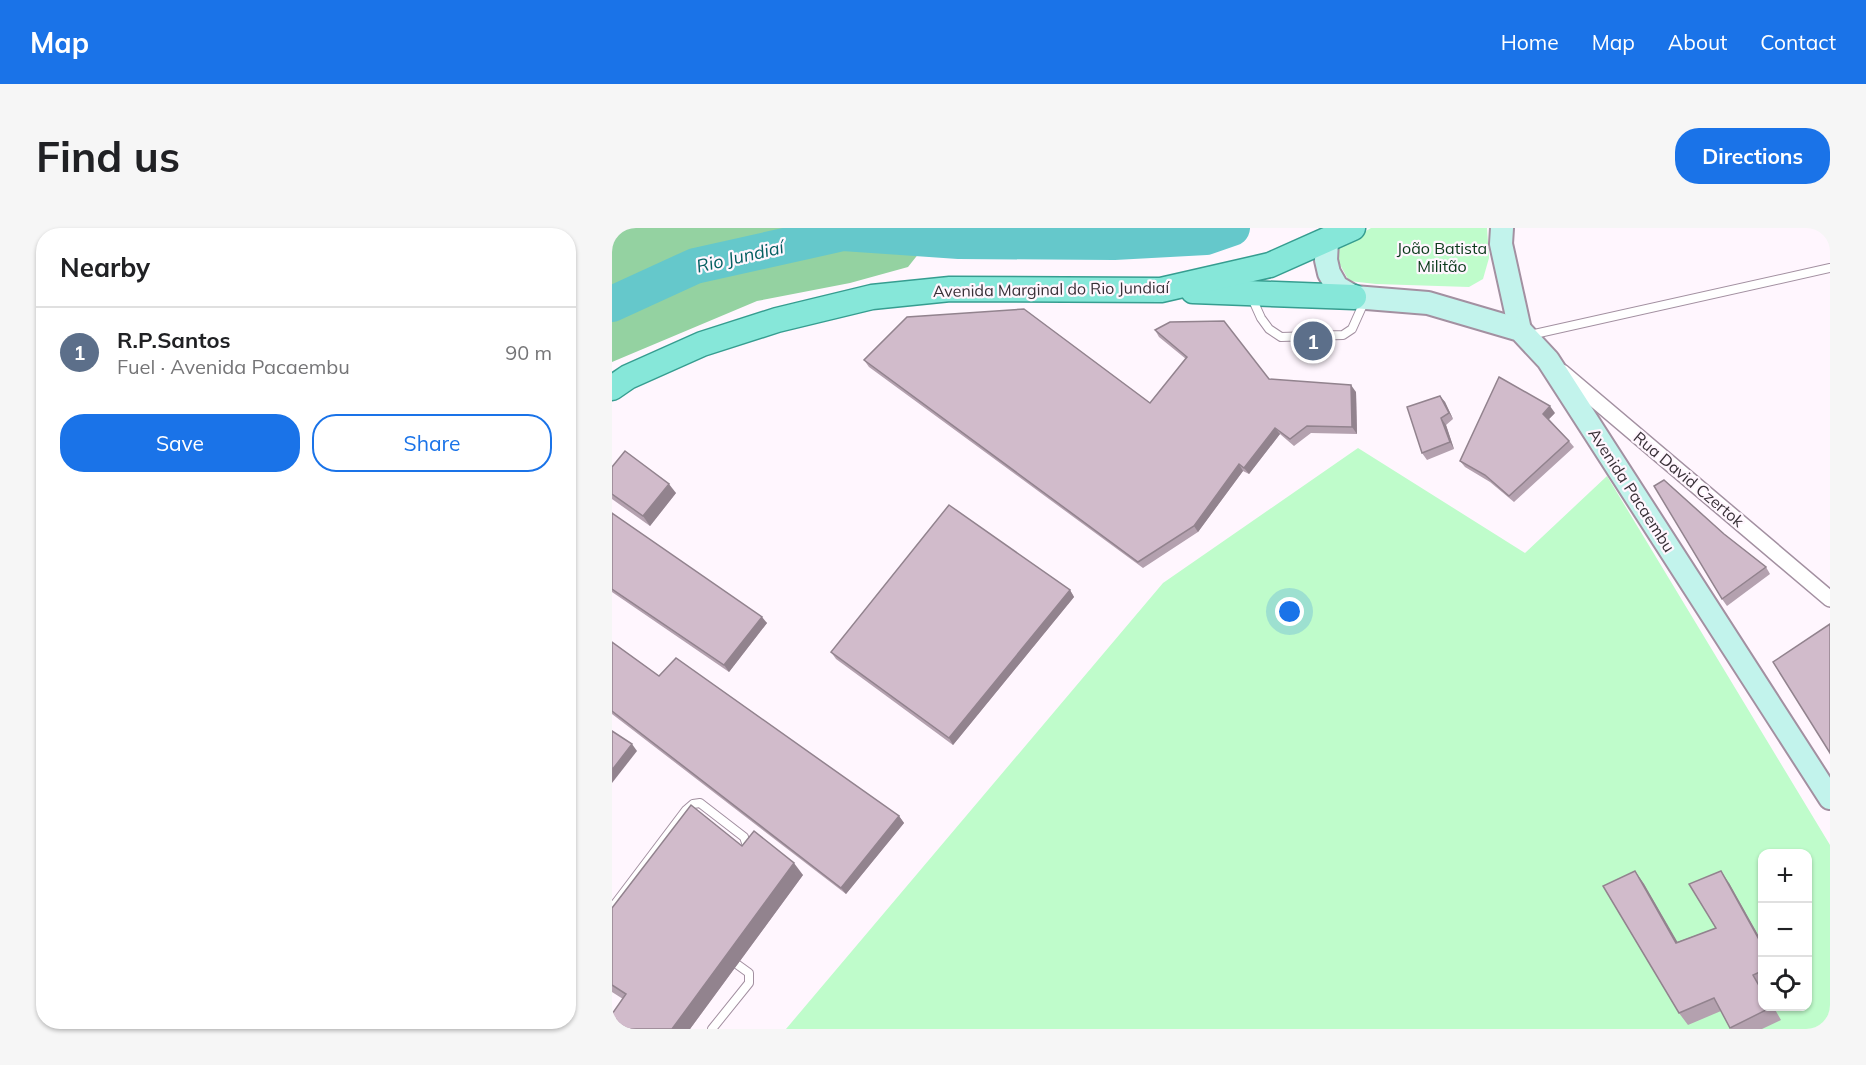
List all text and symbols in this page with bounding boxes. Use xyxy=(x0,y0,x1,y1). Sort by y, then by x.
text: Map xyxy=(30,25,89,60)
text: Home xyxy=(1501,29,1559,55)
text: Map xyxy=(1592,29,1635,55)
text: About xyxy=(1668,29,1727,55)
text: Contact xyxy=(1760,29,1836,55)
button: Directions xyxy=(1675,128,1830,184)
text: Find us xyxy=(36,130,180,183)
water label: Rio Jundiaí xyxy=(694,235,788,278)
park label: João Batista Militão xyxy=(1397,238,1487,276)
text: Nearby xyxy=(60,251,150,284)
street label: Avenida Marginal do Rio Jundiaí xyxy=(933,277,1170,301)
pin: 1 xyxy=(1294,318,1332,364)
text: R.P.Santos xyxy=(117,326,231,354)
text: 1 xyxy=(74,340,86,365)
text: 90 m xyxy=(505,340,552,365)
text: Fuel · Avenida Pacaembu xyxy=(117,354,350,379)
button: Save xyxy=(60,414,300,472)
button: Share xyxy=(312,414,552,472)
street label: Avenida Pacaembu xyxy=(1584,424,1680,556)
street label: Rua David Czertok xyxy=(1630,427,1749,532)
your location xyxy=(1275,597,1304,626)
map controls xyxy=(1758,849,1812,1011)
button: + xyxy=(1758,849,1812,903)
button: − xyxy=(1758,903,1812,957)
button: locate xyxy=(1758,957,1812,1011)

